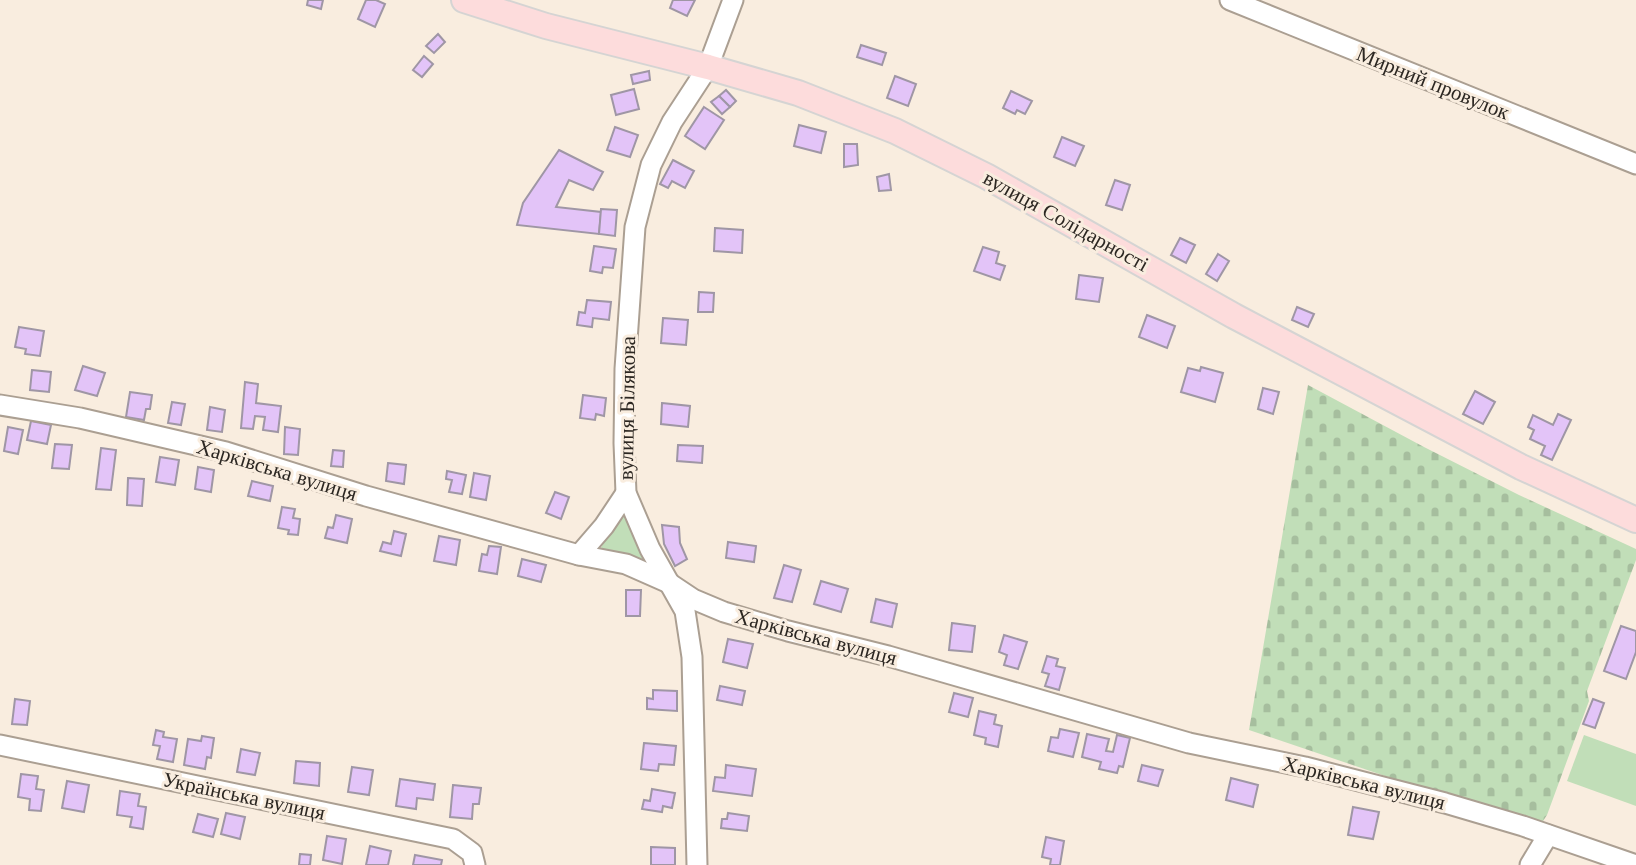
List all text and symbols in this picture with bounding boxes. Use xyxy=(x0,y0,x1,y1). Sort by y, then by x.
street label: Мирний провулок xyxy=(1353,41,1514,126)
street label: вулиця Солідарності xyxy=(979,165,1153,277)
street label: вулиця Білякова xyxy=(613,335,641,480)
street label: Харківська вулиця xyxy=(194,433,361,507)
street label: Харківська вулиця xyxy=(732,603,900,671)
street label: Харківська вулиця xyxy=(1280,750,1448,816)
street label: Українська вулиця xyxy=(160,766,328,826)

